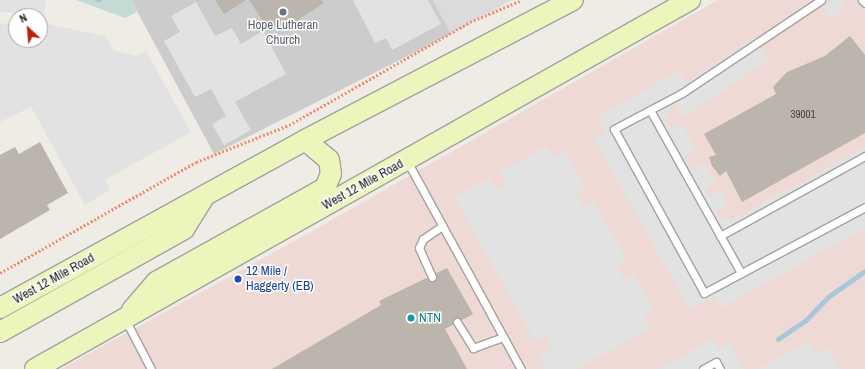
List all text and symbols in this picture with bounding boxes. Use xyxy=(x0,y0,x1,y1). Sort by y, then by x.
marker: Hope Lutheran Church xyxy=(278,7,288,17)
north arrow xyxy=(8,8,48,48)
text: N xyxy=(17,10,29,26)
place label: Hope Lutheran Church xyxy=(248,18,318,49)
house number: 39001 xyxy=(790,107,816,121)
street label: West 12 Mile Road xyxy=(320,156,406,214)
street label: West 12 Mile Road xyxy=(11,250,97,308)
place label: 12 Mile / Haggerty (EB) xyxy=(246,264,314,295)
marker: 12 Mile / Haggerty (EB) xyxy=(233,274,243,284)
place label: NTN xyxy=(419,310,441,326)
marker: NTN xyxy=(406,313,416,323)

